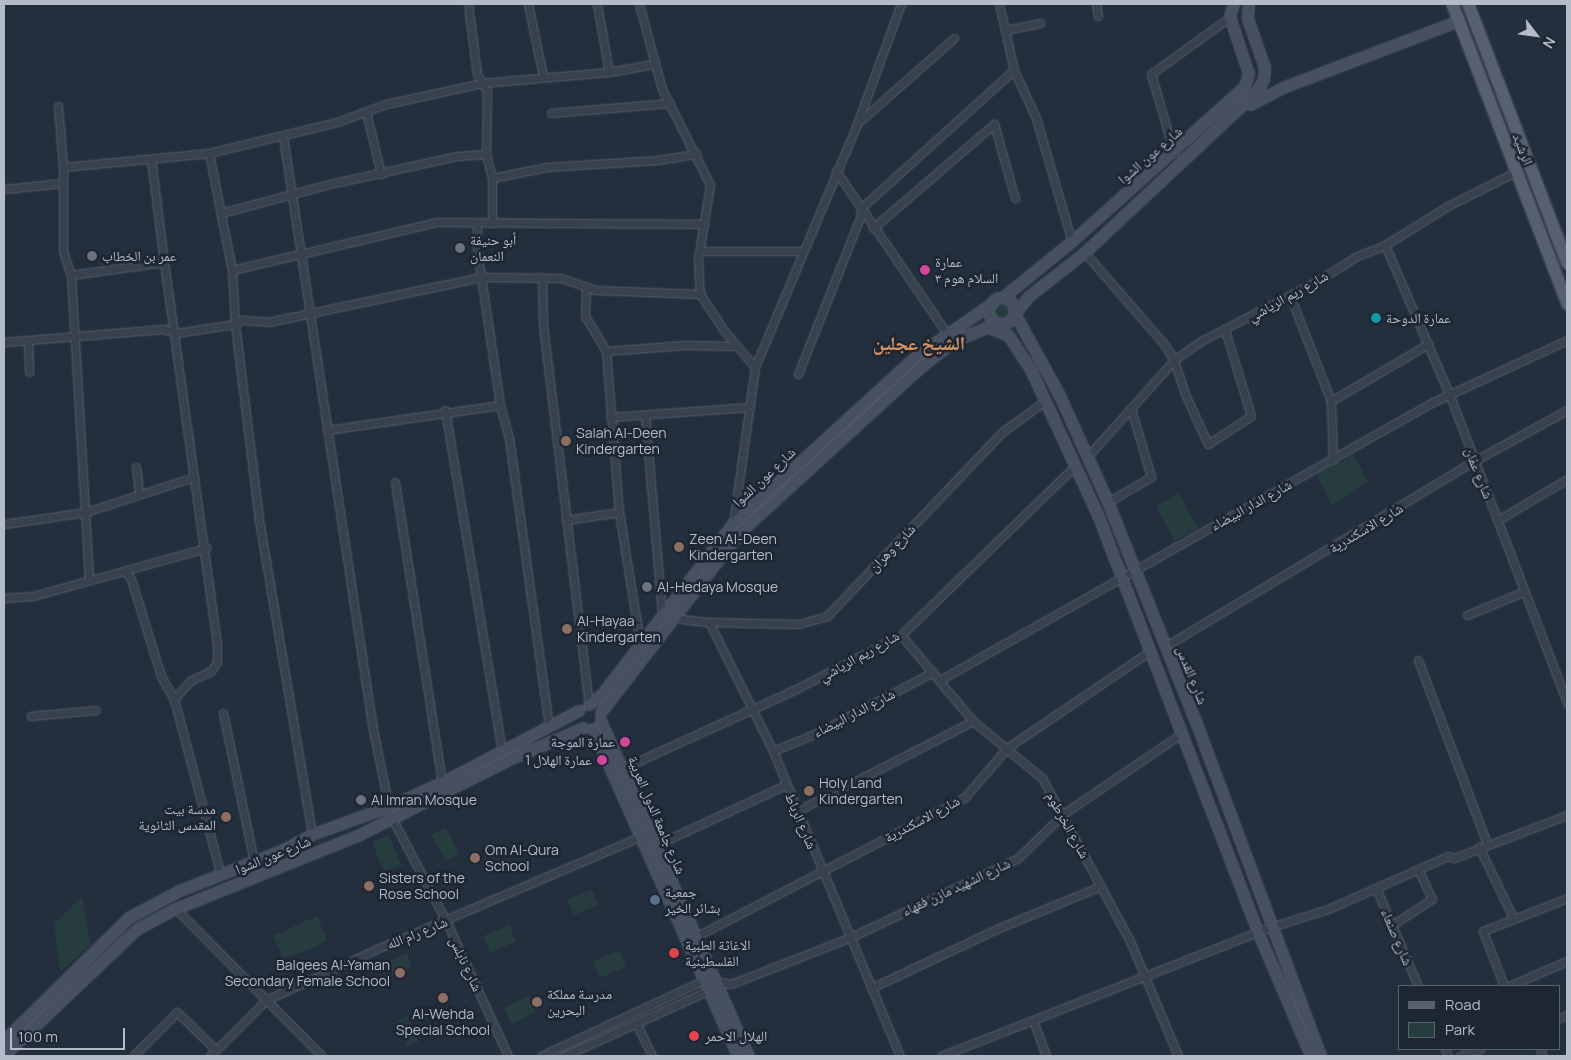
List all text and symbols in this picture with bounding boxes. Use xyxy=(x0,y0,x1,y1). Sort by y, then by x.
north arrow xyxy=(1511,10,1561,60)
text: N xyxy=(1539,34,1560,52)
street label: شارع عون الشوا xyxy=(1114,123,1186,187)
street label: الرشيد xyxy=(1509,131,1537,167)
place label: أبو حنيفة النعمان xyxy=(470,232,516,264)
marker: أبو حنيفة النعمان xyxy=(454,242,466,254)
place label: عمر بن الخطاب xyxy=(102,248,177,264)
marker: عمر بن الخطاب xyxy=(86,250,98,262)
place label: عمارة السلام هوم ٣ xyxy=(935,254,998,286)
marker: عمارة السلام هوم ٣ xyxy=(919,264,931,276)
street label: شارع ريم الرياشي xyxy=(1245,267,1331,325)
place label: عمارة الدوحة xyxy=(1386,310,1451,326)
marker: عمارة الدوحة xyxy=(1370,312,1382,324)
district label: الشيخ عجلين xyxy=(873,333,965,355)
place label: Salah Al-Deen Kindergarten xyxy=(576,425,666,458)
marker: Salah Al-Deen Kindergarten xyxy=(560,435,572,447)
street label: شارع عون الشوا xyxy=(729,444,799,510)
street label: شارع عمّان xyxy=(1461,445,1497,501)
street label: شارع الدار البيضاء xyxy=(1208,476,1294,534)
street label: شارع الاسكندرية xyxy=(1326,499,1406,557)
street label: شارع وهران xyxy=(865,520,919,576)
place label: Zeen Al-Deen Kindergarten xyxy=(689,531,777,564)
marker: Zeen Al-Deen Kindergarten xyxy=(673,541,685,553)
place label: Al-Hedaya Mosque xyxy=(657,579,778,595)
marker: Al-Hedaya Mosque xyxy=(641,581,653,593)
place label: Al-Hayaa Kindergarten xyxy=(577,613,661,646)
marker: Al-Hayaa Kindergarten xyxy=(561,623,573,635)
street label: شارع ريم الرياشي xyxy=(816,627,902,685)
street label: شارع القدس xyxy=(1173,643,1211,707)
street label: شارع الدار البيضاء xyxy=(810,685,898,741)
place label: عمارة الموجة xyxy=(551,734,615,750)
marker: عمارة الموجة xyxy=(619,736,631,748)
place label: عمارة الهلال 1 xyxy=(525,752,592,768)
street label: شارع جامعة الدول العربية xyxy=(625,753,689,877)
marker: عمارة الهلال 1 xyxy=(596,754,608,766)
place label: Holy Land Kindergarten xyxy=(819,775,903,808)
marker: Holy Land Kindergarten xyxy=(803,785,815,797)
street label: شارع الخرطوم xyxy=(1043,789,1093,861)
street label: شارع الرباط xyxy=(782,790,820,852)
place label: Al Imran Mosque xyxy=(371,792,477,808)
street label: شارع الاسكندرية xyxy=(881,792,963,846)
marker: Al Imran Mosque xyxy=(355,794,367,806)
place label: مدسة بيت المقدس الثانوية xyxy=(138,801,216,834)
marker: مدسة بيت المقدس الثانوية xyxy=(220,811,232,823)
street label: شارع عون الشوا xyxy=(233,832,313,878)
place label: Om Al-Qura School xyxy=(485,842,559,874)
marker: Om Al-Qura School xyxy=(469,852,481,864)
street label: شارع الشهيد مازن فقهاء xyxy=(899,855,1013,919)
place label: Sisters of the Rose School xyxy=(379,870,465,902)
marker: Sisters of the Rose School xyxy=(363,880,375,892)
place label: جمعية بشائر الخير xyxy=(665,884,720,916)
marker: جمعية بشائر الخير xyxy=(649,894,661,906)
street label: شارع صنعاء xyxy=(1378,906,1416,968)
street label: شارع رام الله xyxy=(384,913,450,953)
street label: شارع نابلس xyxy=(446,934,486,994)
place label: الاغاثة الطبية الفلسطينية xyxy=(685,937,751,970)
marker: الاغاثة الطبية الفلسطينية xyxy=(667,946,681,960)
place label: Balqees Al-Yaman Secondary Female School xyxy=(225,957,390,990)
marker: Balqees Al-Yaman Secondary Female School xyxy=(394,967,406,979)
legend xyxy=(1398,985,1561,1050)
place label: مدرسة مملكة البحرين xyxy=(547,986,612,1019)
marker: Al-Wehda Special School xyxy=(437,992,449,1004)
text: Road xyxy=(1445,994,1481,1015)
marker: مدرسة مملكة البحرين xyxy=(531,996,543,1008)
place label: Al-Wehda Special School xyxy=(396,1006,490,1038)
scale bar xyxy=(12,1018,128,1050)
text: Park xyxy=(1445,1019,1475,1040)
text: 100 m xyxy=(18,1026,58,1047)
place label: الهلال الاحمر xyxy=(705,1028,767,1044)
marker: الهلال الاحمر xyxy=(687,1029,701,1043)

